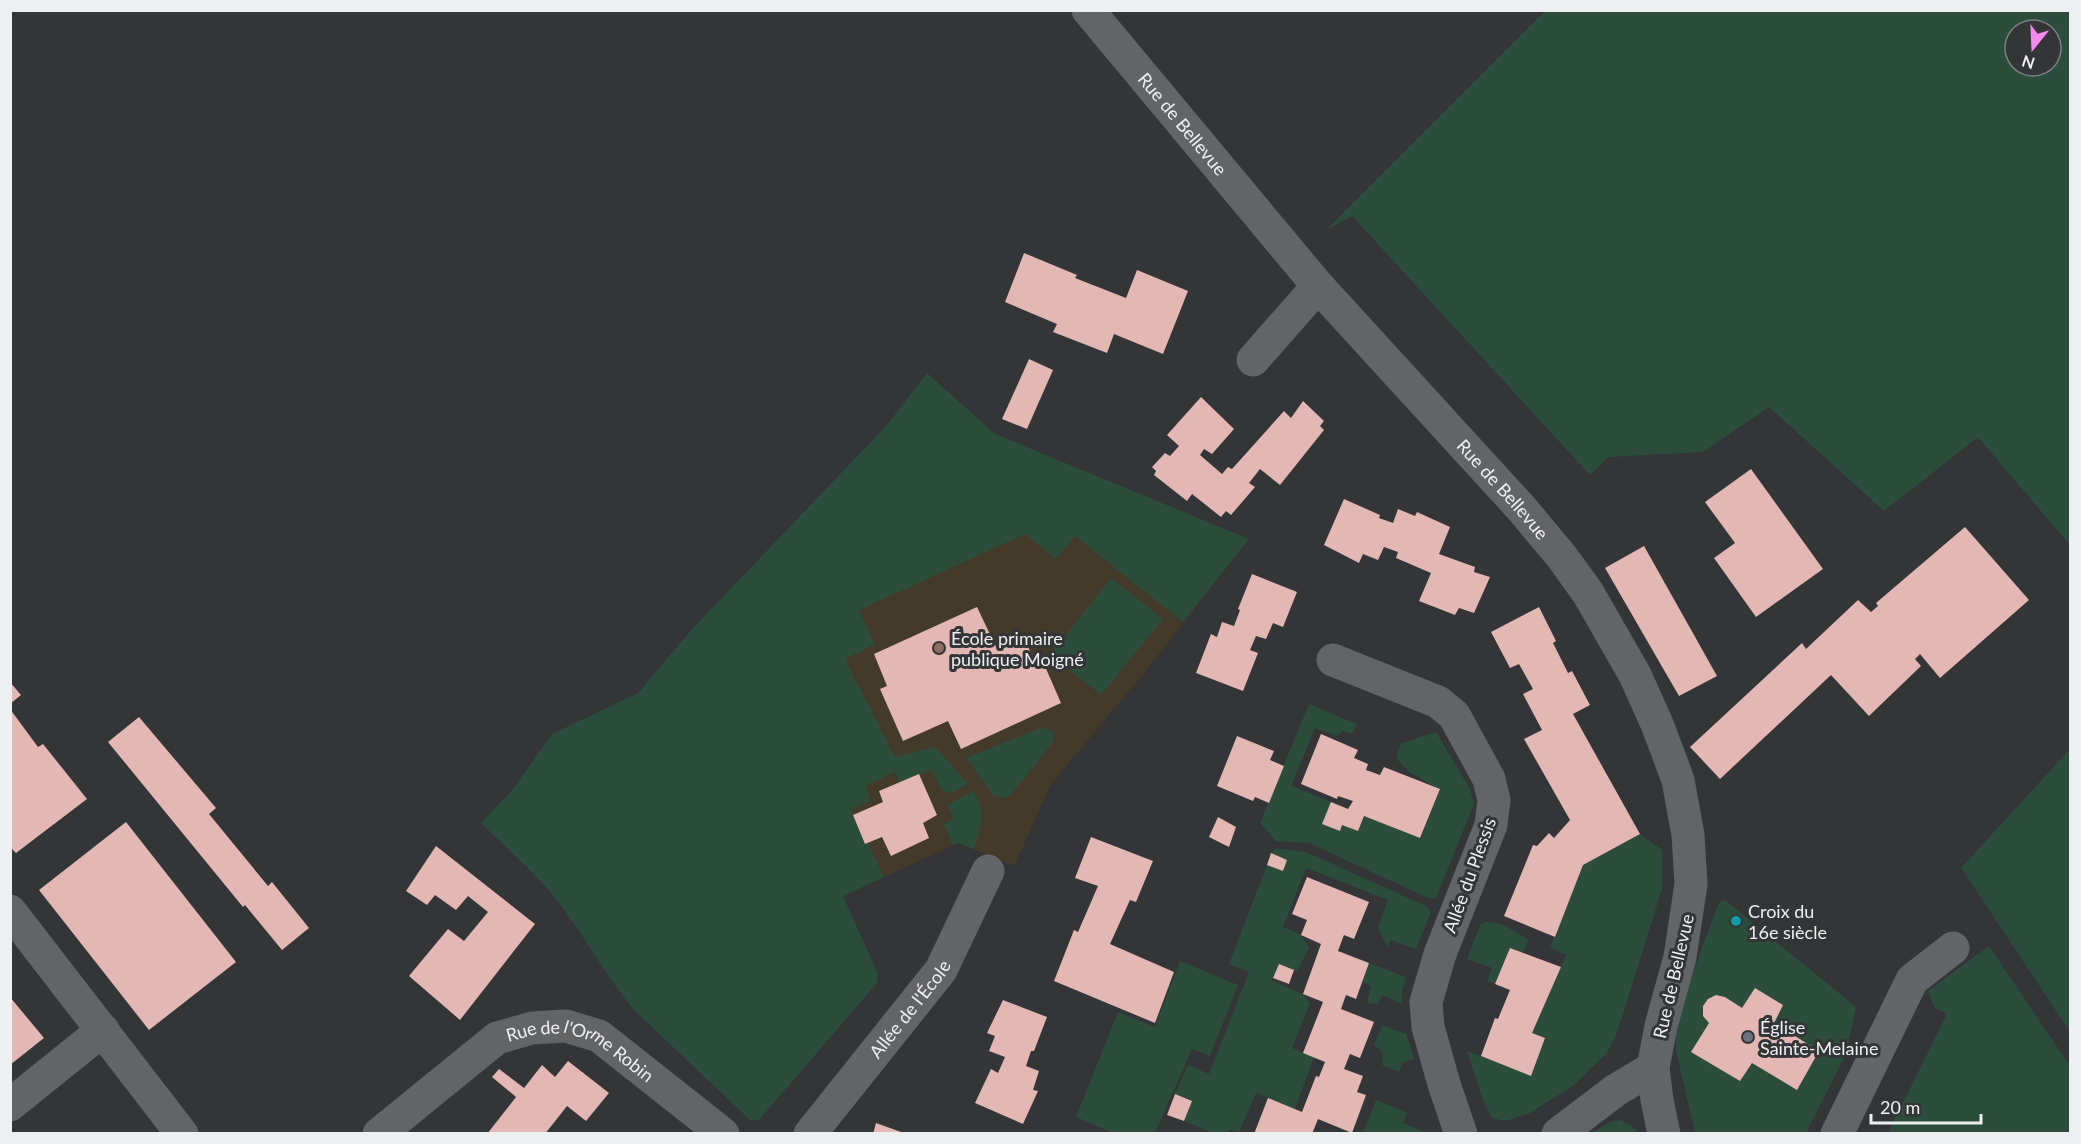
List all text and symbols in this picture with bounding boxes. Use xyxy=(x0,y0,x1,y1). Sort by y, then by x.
north arrow xyxy=(2003,18,2063,78)
text: N xyxy=(2019,52,2037,74)
street label: Rue de Bellevue xyxy=(1134,68,1232,180)
street label: Rue de Bellevue xyxy=(1452,434,1553,544)
place label: École primaire publique Moigné xyxy=(951,627,1084,670)
marker: École primaire publique Moigné xyxy=(932,641,946,655)
street label: Allée du Plessis xyxy=(1438,814,1500,936)
place label: Croix du 16e siècle xyxy=(1748,900,1827,943)
street label: Rue de Bellevue xyxy=(1648,912,1698,1040)
marker: Croix du 16e siècle xyxy=(1729,914,1743,928)
street label: Allée de l'École xyxy=(864,957,955,1062)
street label: Rue de l'Orme Robin xyxy=(503,1015,658,1086)
place label: Église Sainte-Melaine xyxy=(1760,1016,1878,1059)
marker: Église Sainte-Melaine xyxy=(1741,1030,1755,1044)
scale bar xyxy=(1871,1087,1980,1125)
text: 20 m xyxy=(1880,1096,1920,1118)

